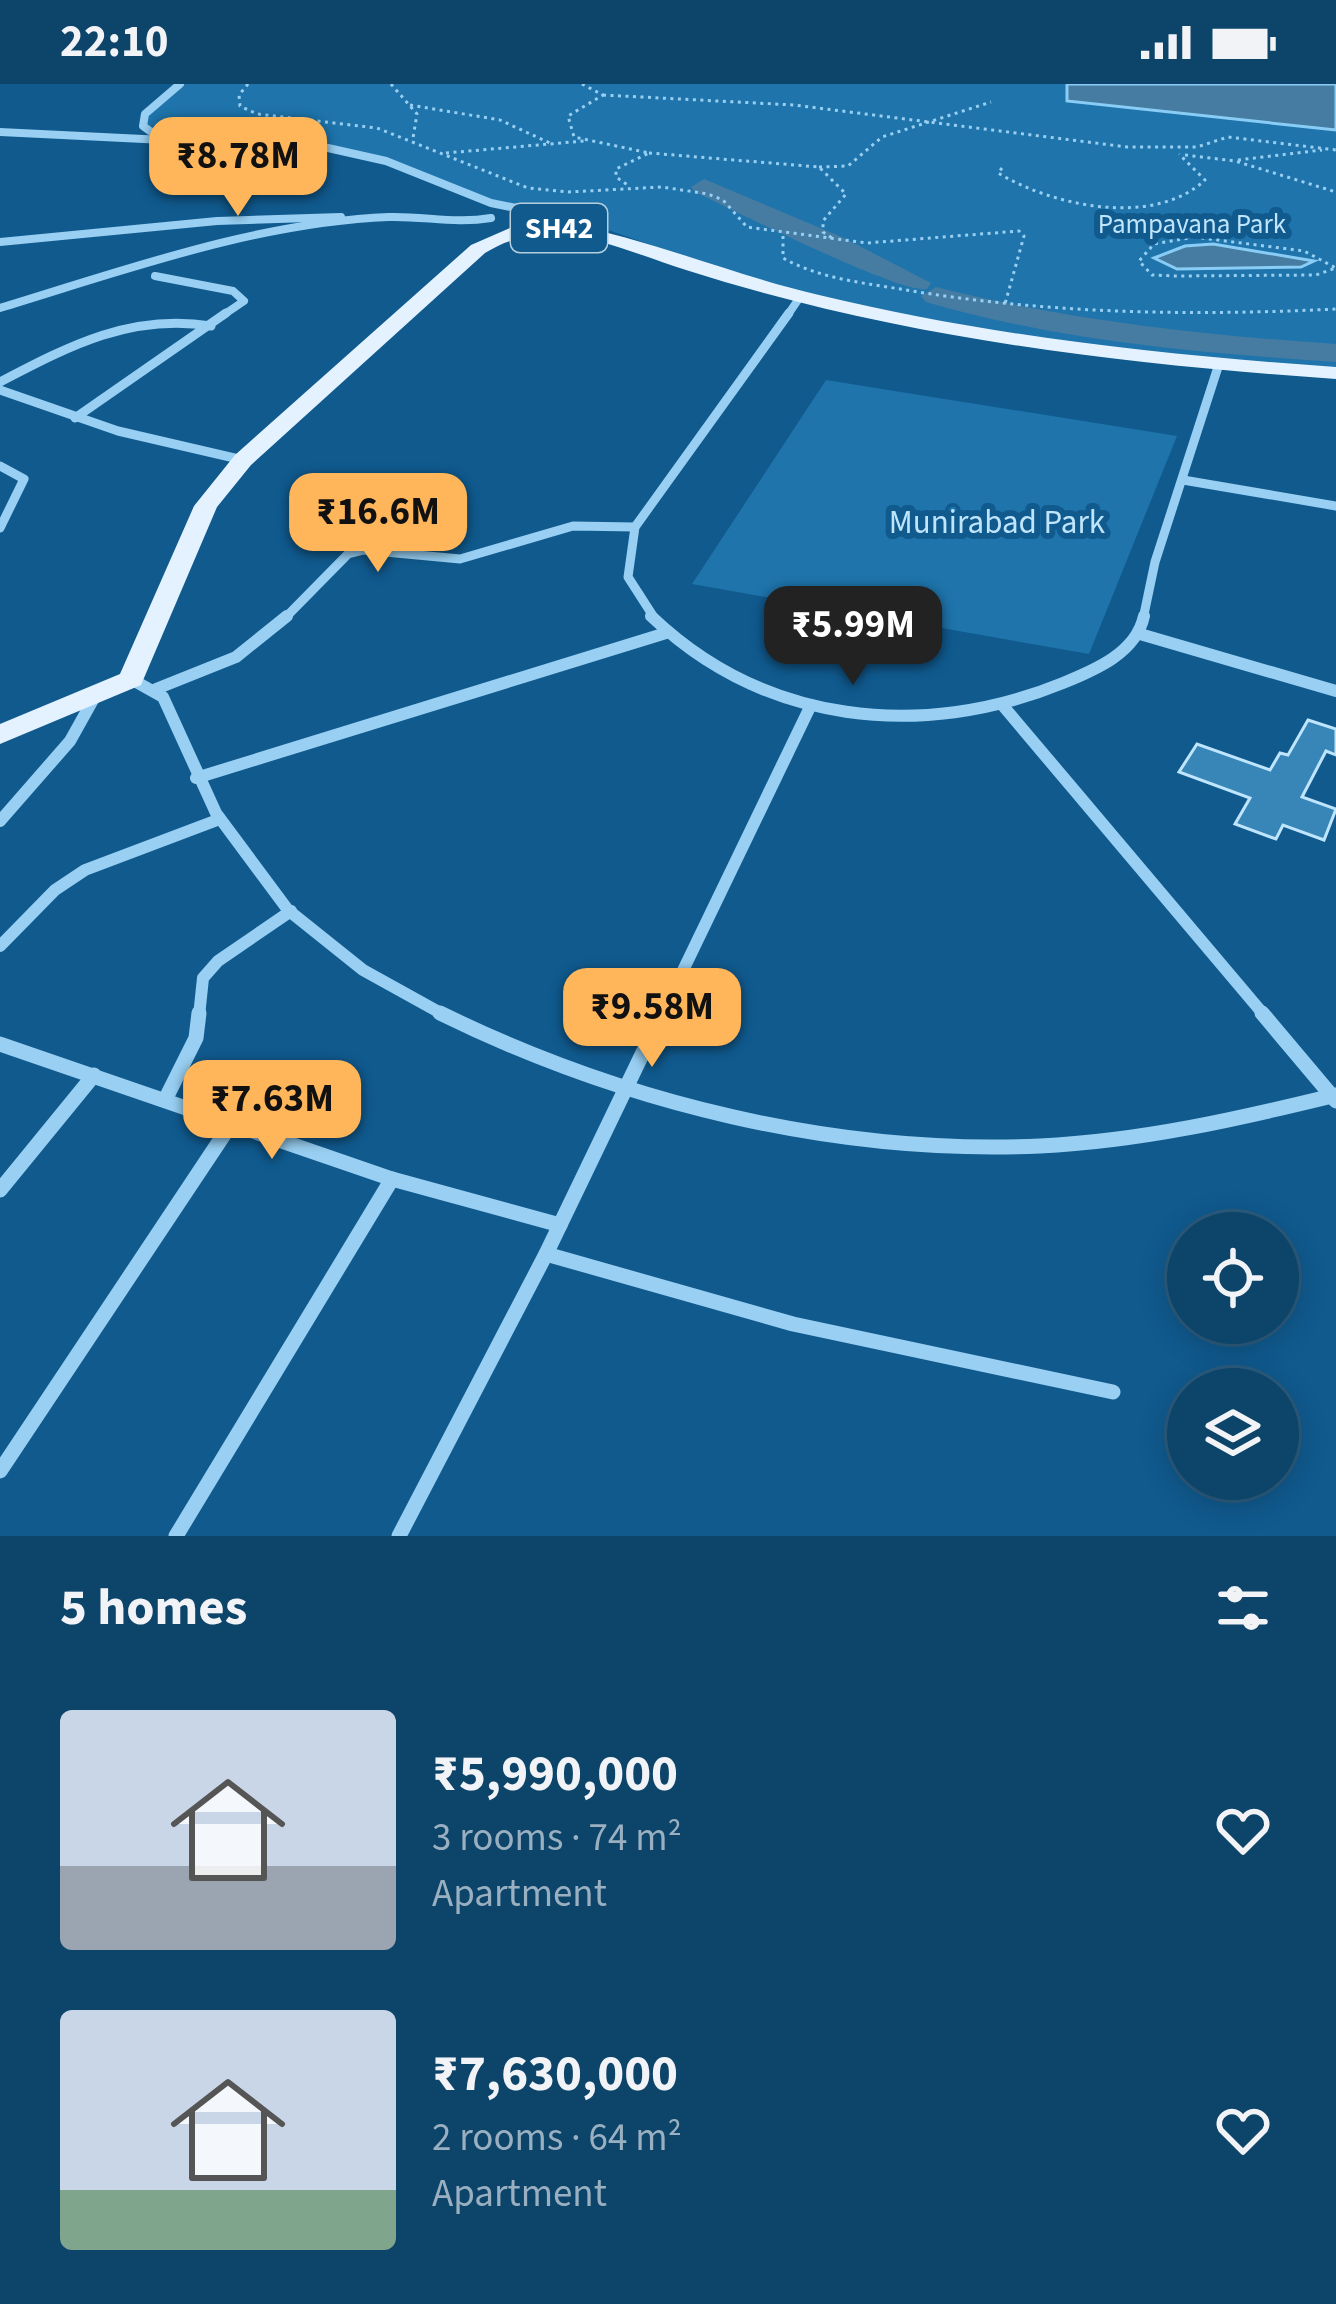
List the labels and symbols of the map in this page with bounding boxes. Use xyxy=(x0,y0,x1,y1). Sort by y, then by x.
pin: ₹8.78M xyxy=(140,117,336,219)
road number: SH42 xyxy=(511,204,607,252)
park label: Pampavana Park xyxy=(1098,205,1287,244)
pin: ₹16.6M xyxy=(280,473,476,575)
park label: Munirabad Park xyxy=(889,499,1106,546)
pin: ₹5.99M xyxy=(755,586,951,688)
pin: ₹9.58M xyxy=(554,968,750,1070)
pin: ₹7.63M xyxy=(174,1060,370,1162)

